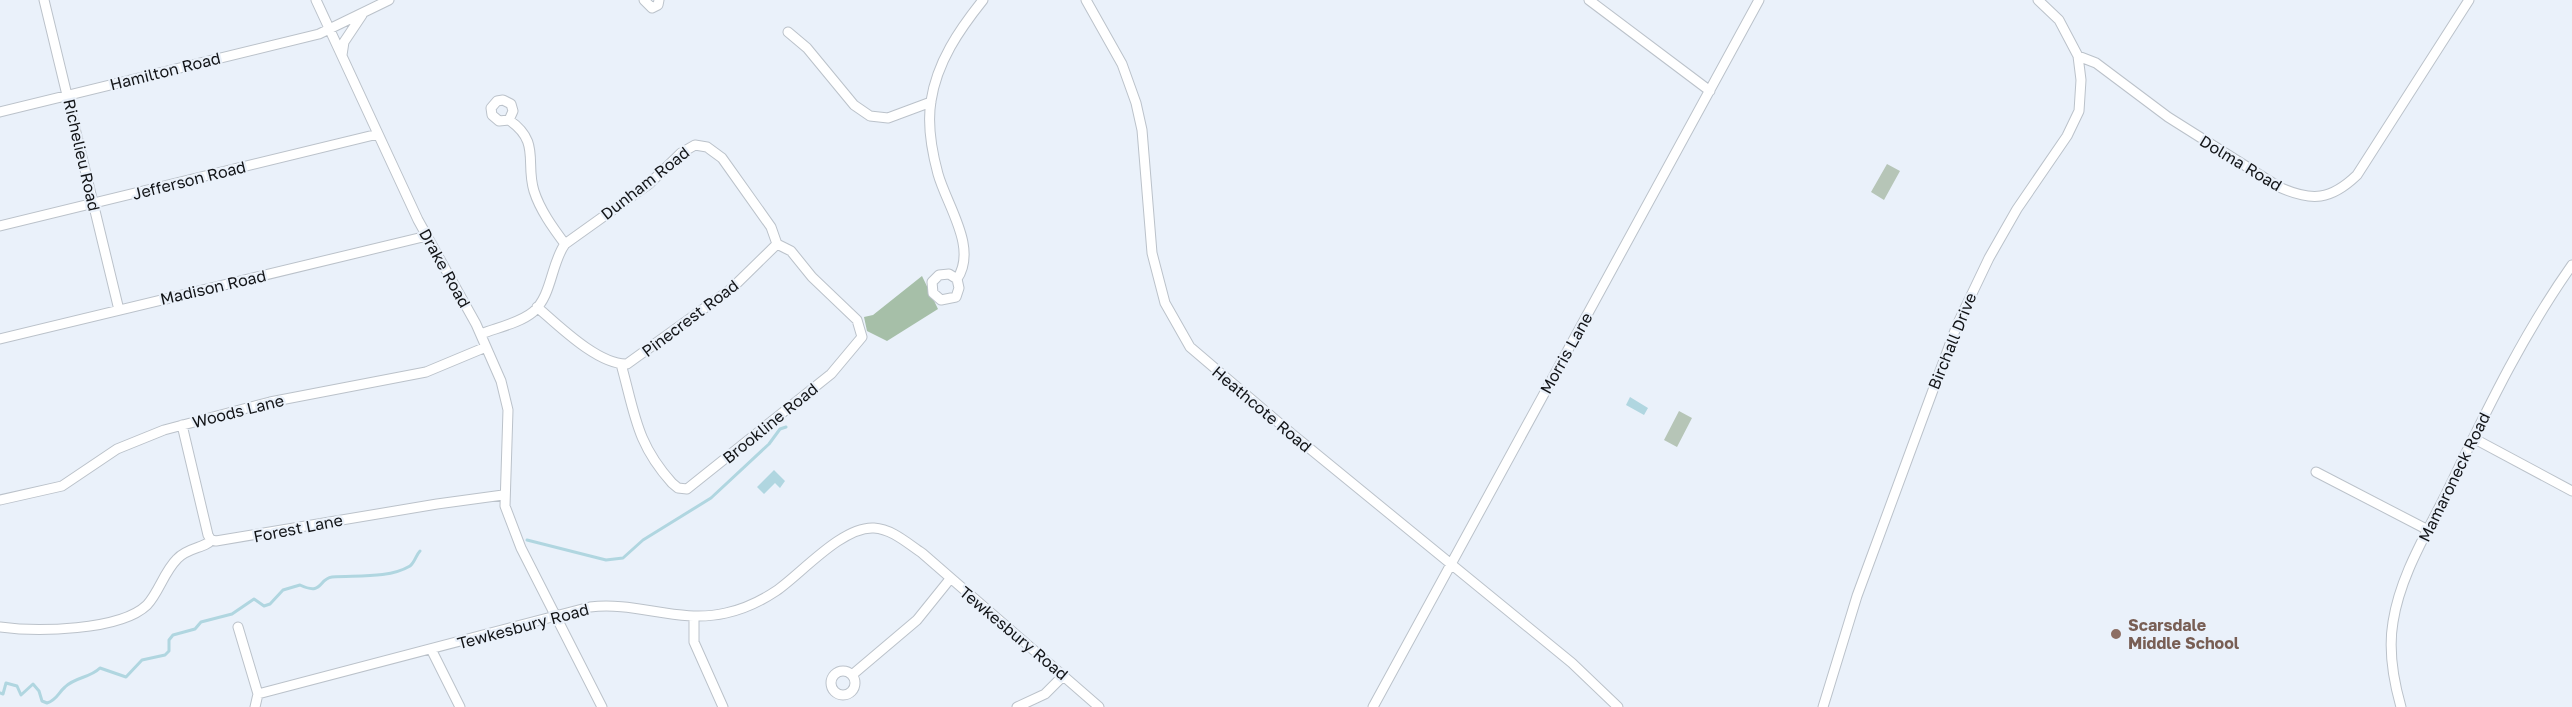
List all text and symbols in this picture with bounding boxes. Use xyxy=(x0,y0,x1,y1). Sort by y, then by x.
street label: Hamilton Road xyxy=(108,48,222,94)
street label: Richelieu Road xyxy=(59,97,105,213)
street label: Dolma Road xyxy=(2196,131,2286,195)
street label: Dunham Road xyxy=(597,142,693,224)
street label: Jefferson Road xyxy=(130,156,248,204)
street label: Drake Road xyxy=(415,225,475,311)
street label: Madison Road xyxy=(158,265,268,309)
street label: Pinecrest Road xyxy=(638,275,742,361)
street label: Birchall Drive xyxy=(1924,290,1980,392)
street label: Morris Lane xyxy=(1535,309,1597,397)
street label: Heathcote Road xyxy=(1208,362,1316,456)
street label: Brookline Road xyxy=(718,378,822,468)
street label: Woods Lane xyxy=(190,390,286,432)
street label: Mamaroneck Road xyxy=(2414,409,2494,545)
street label: Forest Lane xyxy=(252,510,344,546)
street label: Tewkesbury Road xyxy=(956,582,1072,684)
street label: Tewkesbury Road xyxy=(455,599,591,653)
place label: Scarsdale Middle School xyxy=(2128,615,2240,653)
marker: Scarsdale Middle School xyxy=(2109,627,2123,641)

